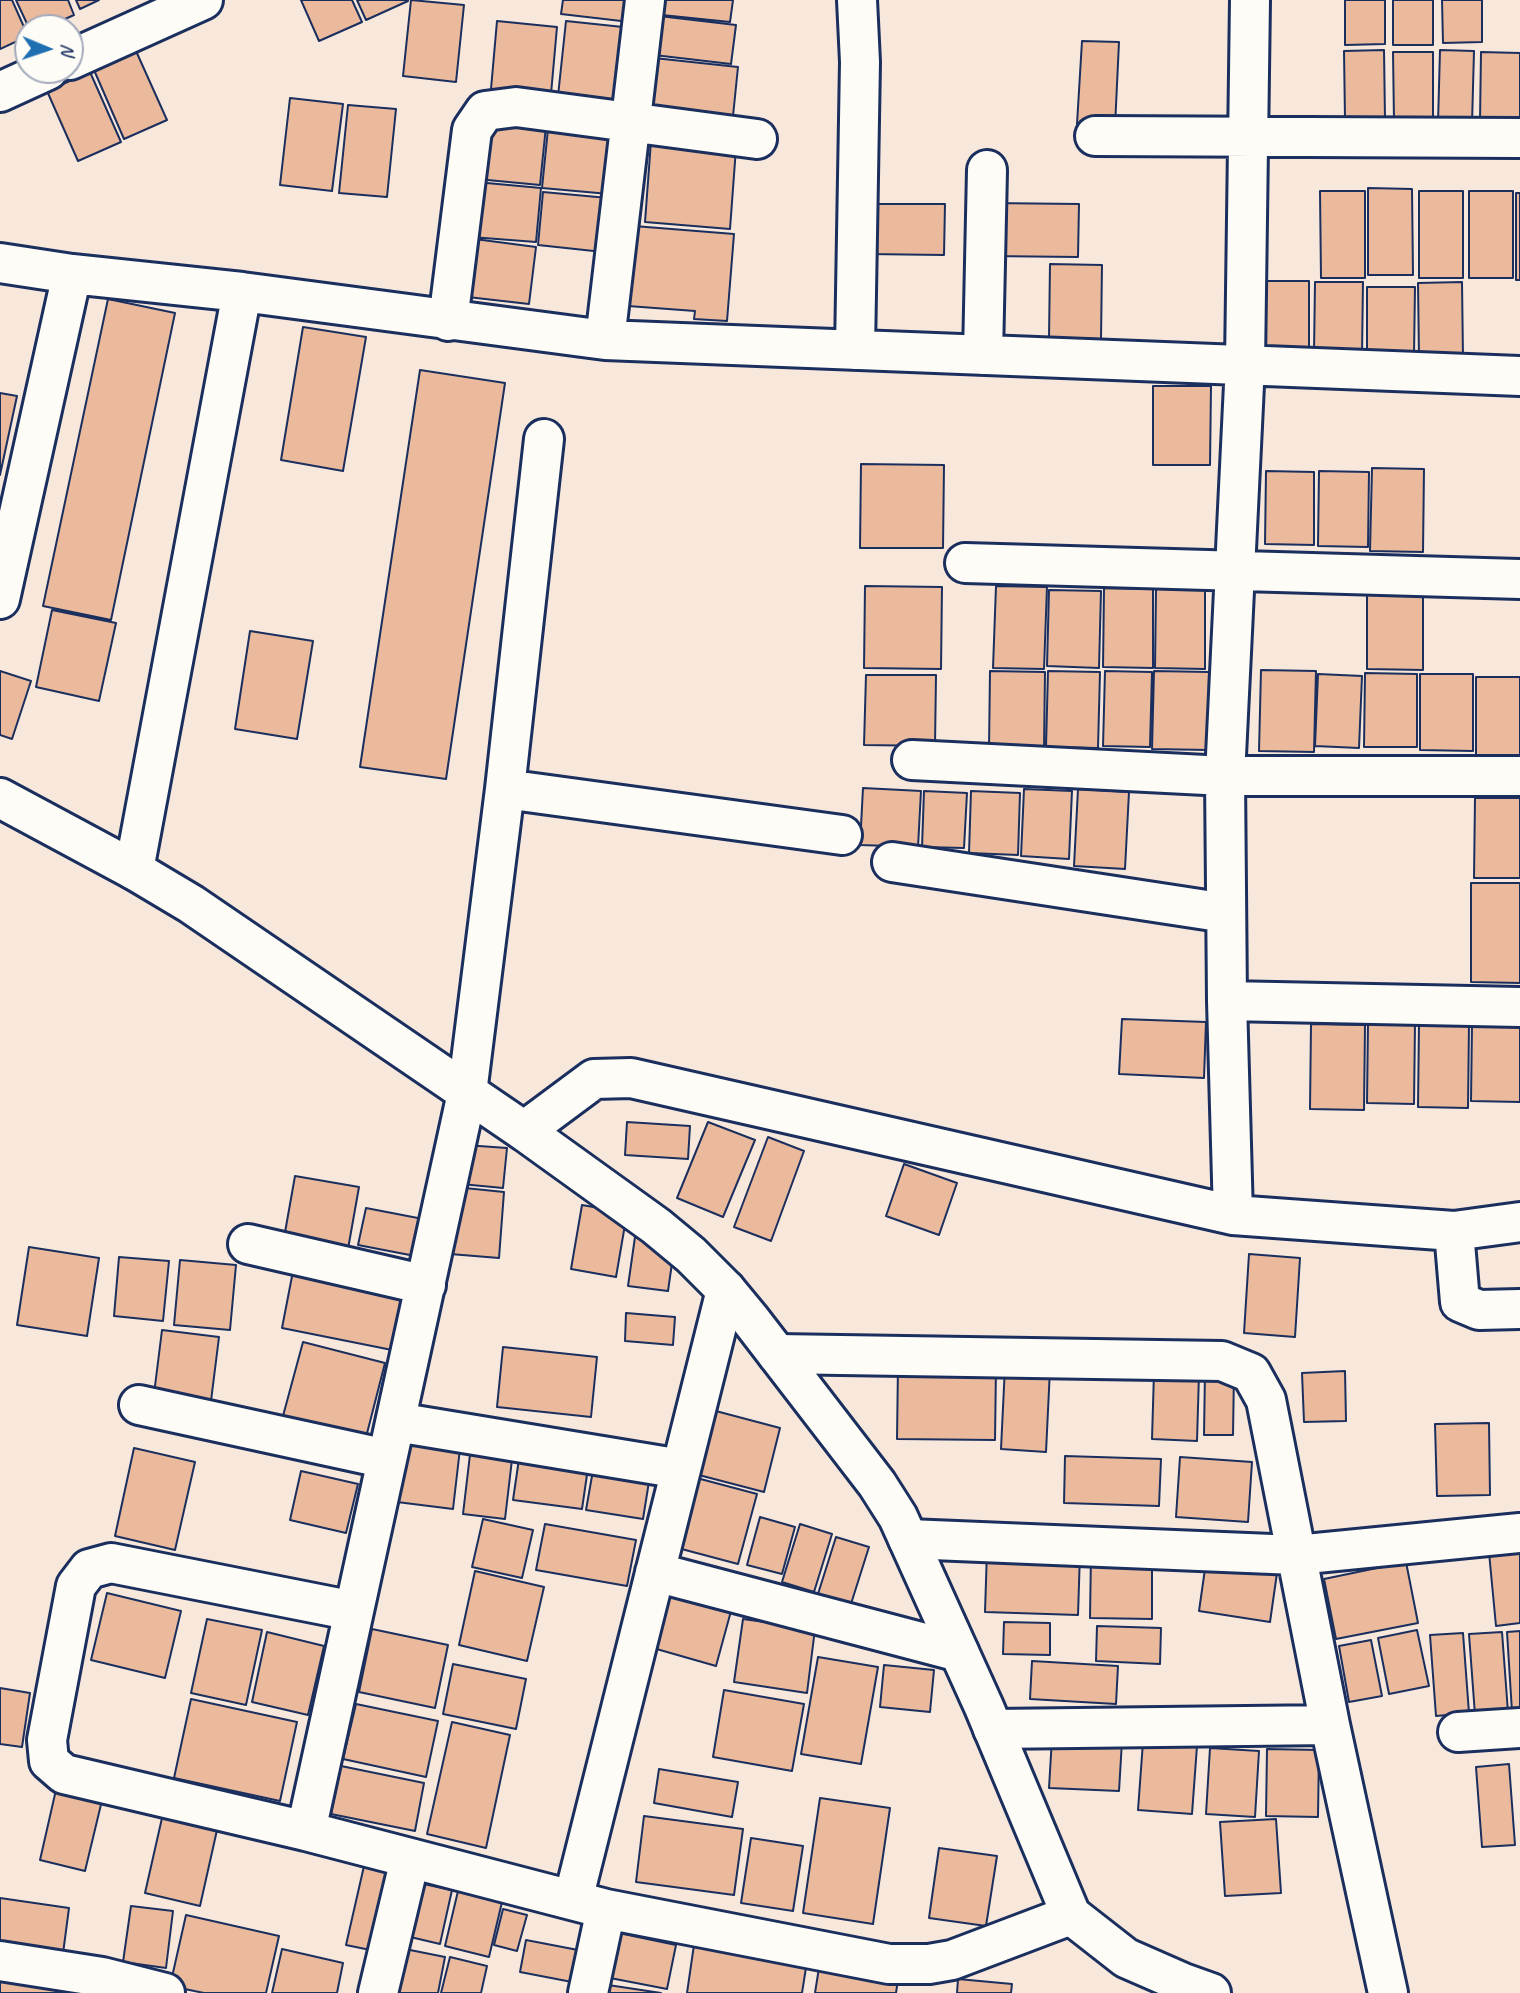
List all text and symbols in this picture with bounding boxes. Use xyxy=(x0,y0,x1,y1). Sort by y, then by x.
north arrow xyxy=(14,14,84,84)
text: N xyxy=(56,43,80,56)

